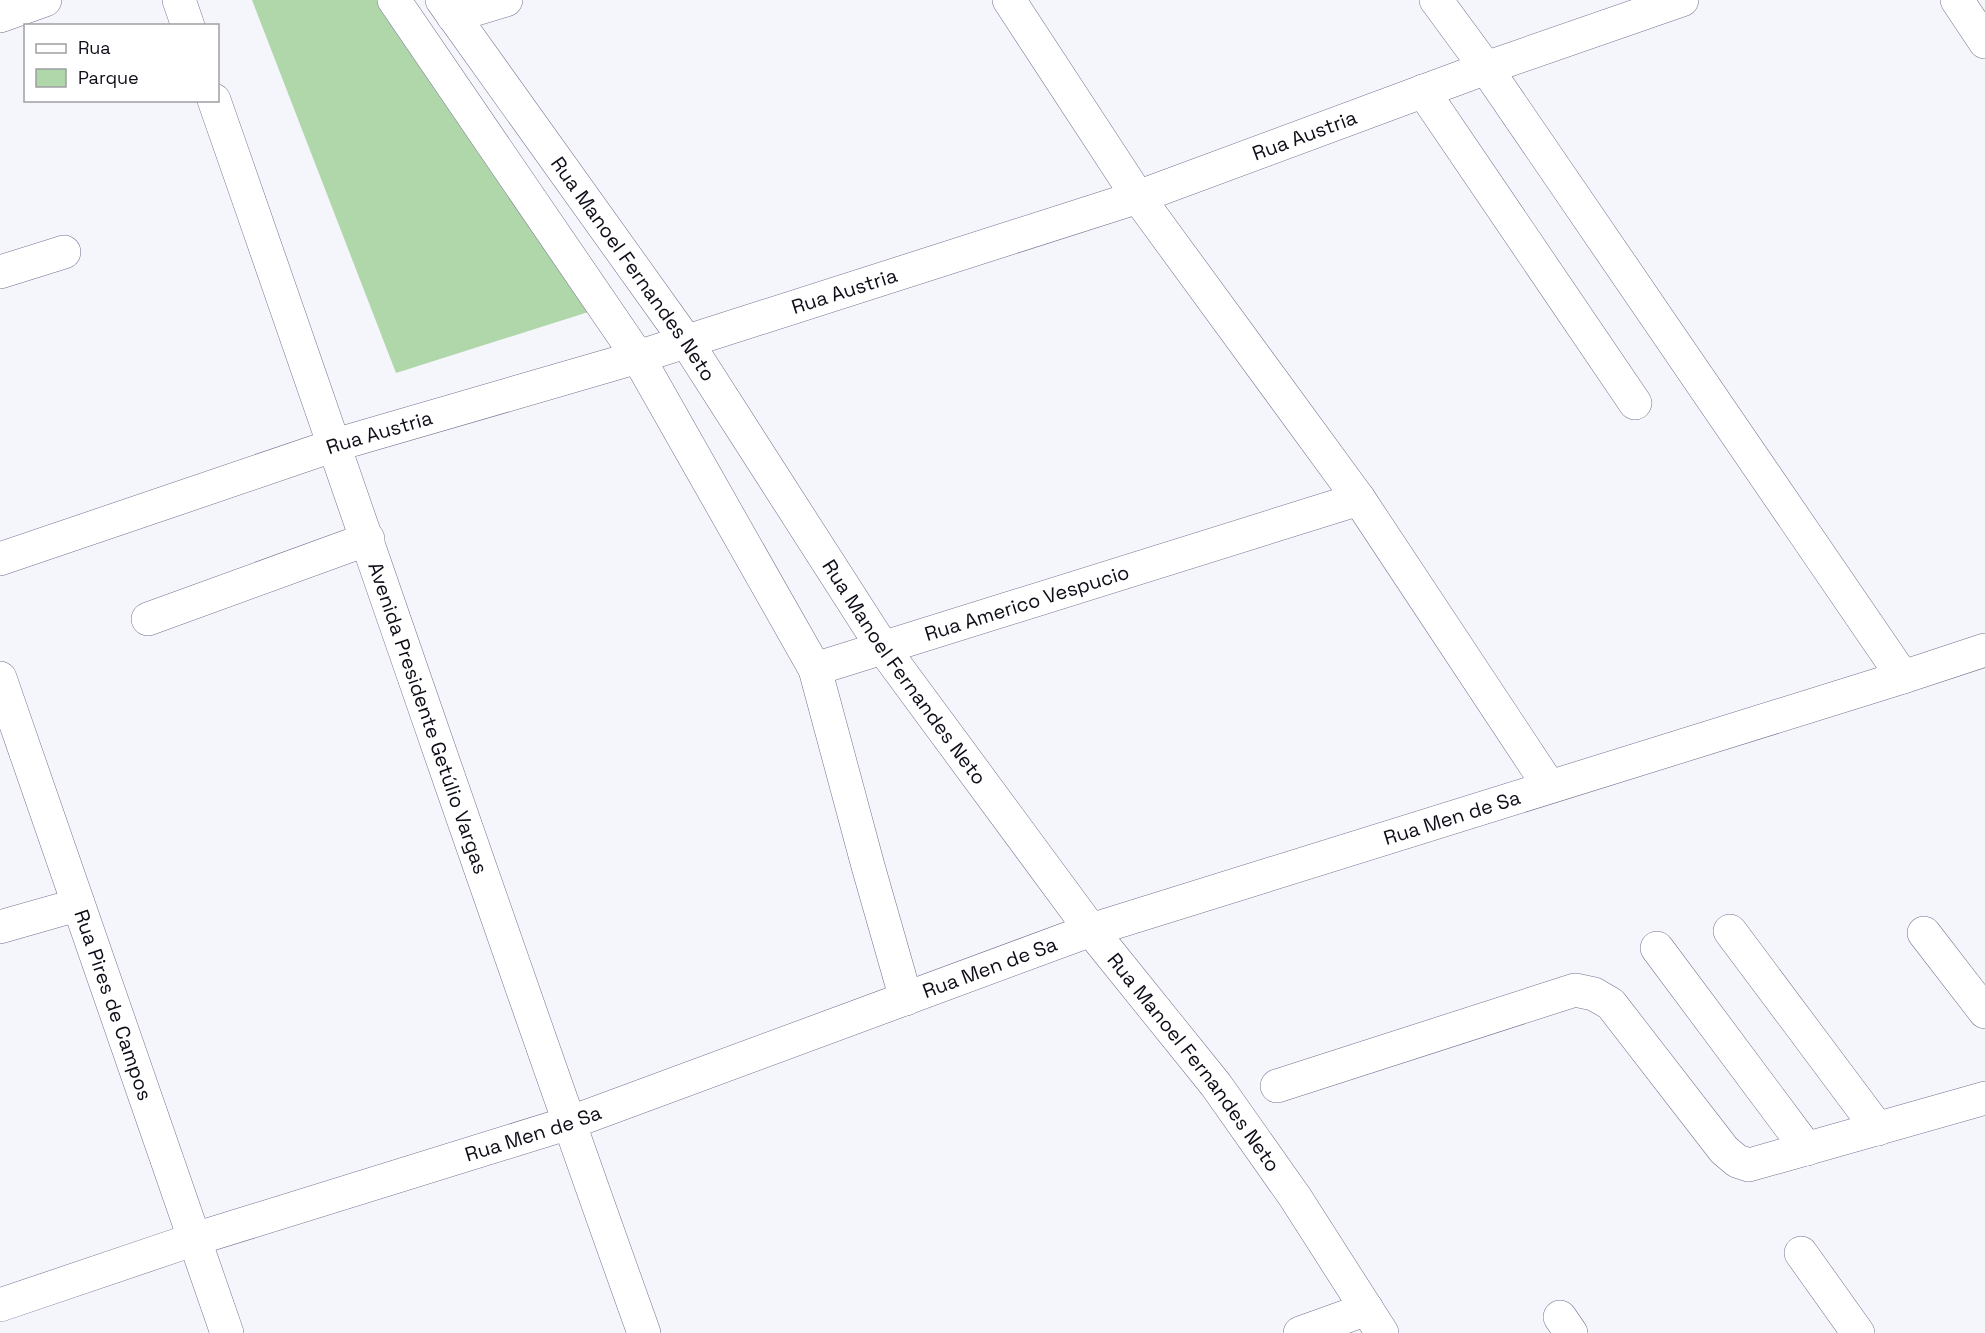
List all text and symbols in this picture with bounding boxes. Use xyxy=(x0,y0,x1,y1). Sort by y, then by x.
legend xyxy=(24,24,219,102)
text: Rua xyxy=(78,36,111,59)
text: Parque xyxy=(78,66,139,89)
street label: Rua Austria xyxy=(1249,104,1360,166)
street label: Rua Manoel Fernandes Neto xyxy=(545,151,721,386)
street label: Rua Austria xyxy=(788,262,900,320)
street label: Rua Austria xyxy=(323,404,436,460)
street label: Rua Manoel Fernandes Neto xyxy=(817,555,992,790)
street label: Avenida Presidente Getúlio Vargas xyxy=(362,558,494,877)
street label: Rua Americo Vespucio xyxy=(921,559,1132,647)
street label: Rua Men de Sa xyxy=(1380,784,1523,851)
street label: Rua Pires de Campos xyxy=(68,906,158,1104)
street label: Rua Men de Sa xyxy=(919,931,1061,1004)
street label: Rua Manoel Fernandes Neto xyxy=(1101,947,1286,1177)
street label: Rua Men de Sa xyxy=(462,1099,605,1167)

